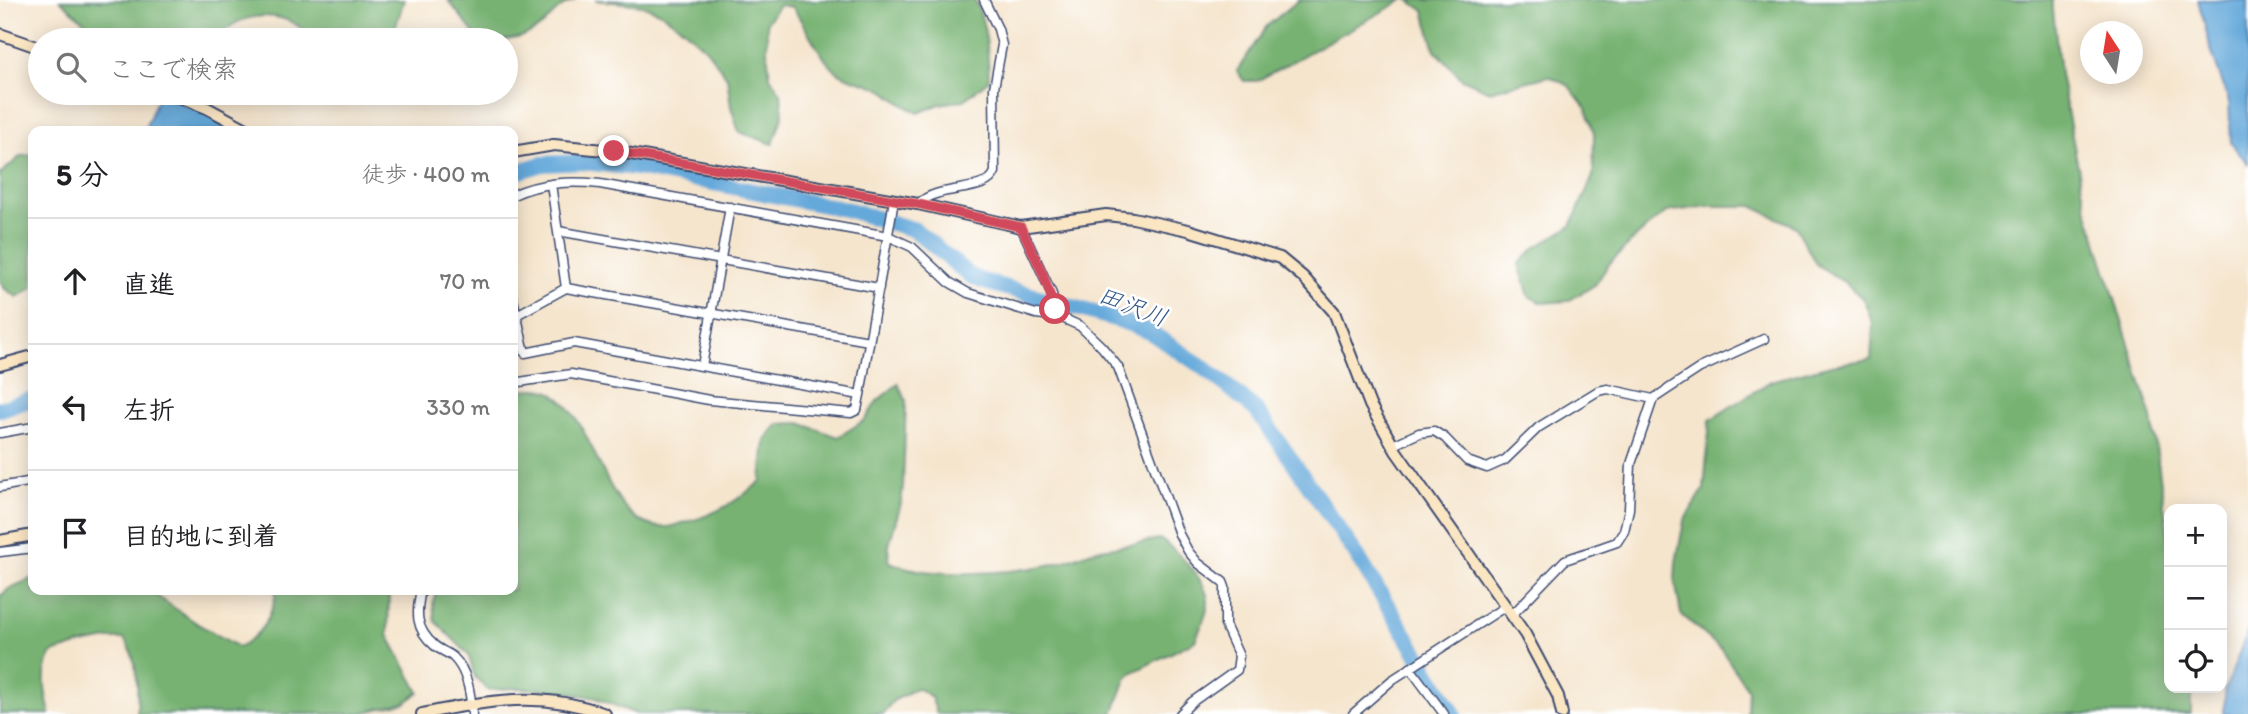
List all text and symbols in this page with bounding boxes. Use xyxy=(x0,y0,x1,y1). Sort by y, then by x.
north arrow xyxy=(2080,21,2143,84)
search box xyxy=(28,28,518,105)
icon: search xyxy=(52,48,90,86)
text: ここで検索 xyxy=(108,53,238,85)
route end xyxy=(598,135,629,166)
text: 5 分 xyxy=(56,156,109,193)
text: 徒歩 · 400 m xyxy=(361,160,490,188)
icon: ahead xyxy=(56,262,94,300)
text: 70 m xyxy=(440,267,490,295)
text: 直進 xyxy=(123,268,175,300)
water label: 田沢川 xyxy=(1094,280,1172,332)
route start xyxy=(1039,293,1070,324)
icon: left xyxy=(56,388,94,426)
text: 330 m xyxy=(426,393,490,421)
text: 左折 xyxy=(123,394,175,426)
map controls xyxy=(2164,504,2227,693)
button: + xyxy=(2164,504,2227,567)
icon: arrive xyxy=(56,514,94,552)
text: 目的地に到着 xyxy=(123,520,279,552)
button: − xyxy=(2164,567,2227,630)
button: locate xyxy=(2164,630,2227,693)

